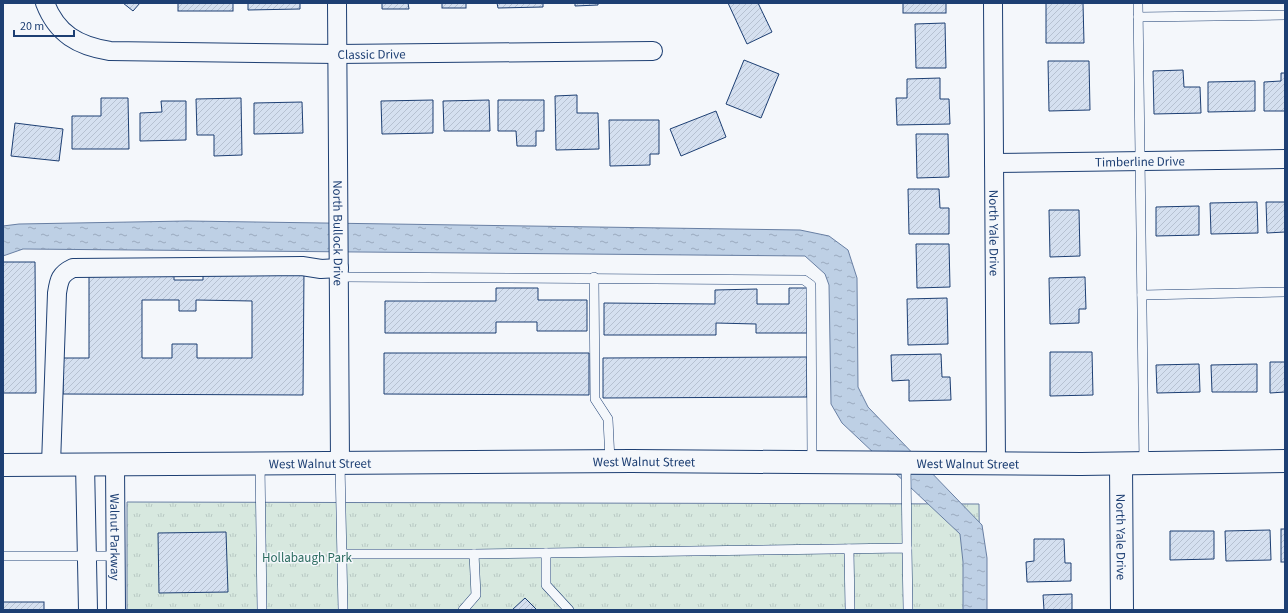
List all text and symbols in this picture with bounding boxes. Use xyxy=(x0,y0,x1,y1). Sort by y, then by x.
scale bar xyxy=(14,12,74,38)
text: 20 m xyxy=(20,18,44,35)
street label: Classic Drive xyxy=(337,45,406,64)
street label: Timberline Drive xyxy=(1095,152,1185,172)
street label: North Bullock Drive xyxy=(328,180,347,286)
street label: North Yale Drive xyxy=(984,190,1003,276)
street label: West Walnut Street xyxy=(593,453,696,471)
street label: West Walnut Street xyxy=(269,455,372,473)
street label: West Walnut Street xyxy=(917,455,1020,474)
street label: Walnut Parkway xyxy=(105,493,124,581)
street label: North Yale Drive xyxy=(1111,494,1130,580)
park label: Hollabaugh Park xyxy=(262,549,352,567)

